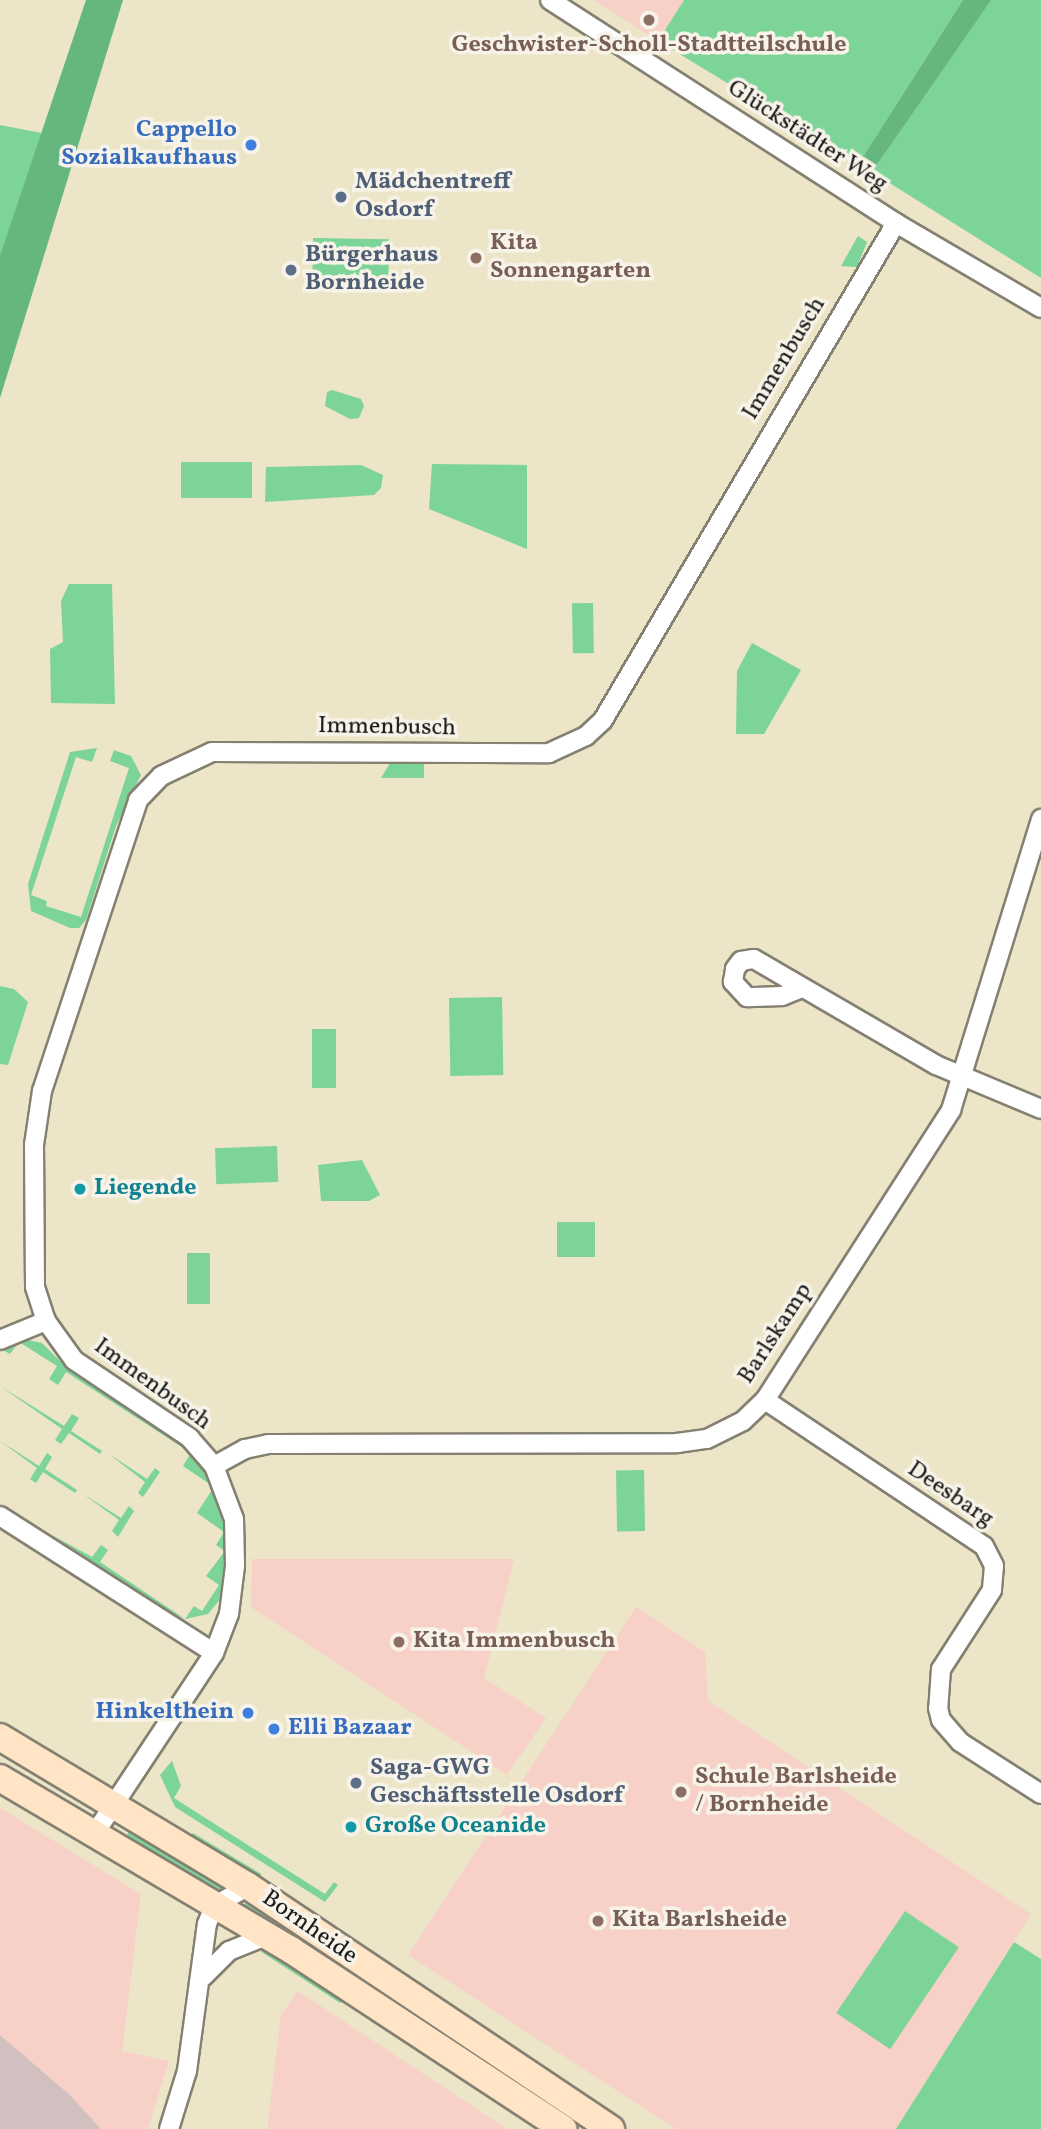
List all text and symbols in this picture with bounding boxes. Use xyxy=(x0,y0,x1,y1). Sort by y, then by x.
marker: Geschwister-Scholl-Stadtteilschule xyxy=(641,12,657,28)
place label: Geschwister-Scholl-Stadtteilschule xyxy=(451,32,847,60)
street label: Glückstädter Weg xyxy=(721,74,893,200)
place label: Cappello Sozialkaufhaus xyxy=(61,117,237,173)
marker: Cappello Sozialkaufhaus xyxy=(243,137,259,153)
place label: Mädchentreff Osdorf xyxy=(355,169,511,225)
marker: Mädchentreff Osdorf xyxy=(333,189,349,205)
place label: Kita Sonnengarten xyxy=(490,230,651,286)
place label: Bürgerhaus Bornheide xyxy=(305,242,438,298)
marker: Kita Sonnengarten xyxy=(468,250,484,266)
marker: Bürgerhaus Bornheide xyxy=(283,262,299,278)
street label: Immenbusch xyxy=(737,292,833,426)
street label: Immenbusch xyxy=(318,712,456,744)
place label: Liegende xyxy=(94,1175,197,1203)
marker: Liegende xyxy=(72,1181,88,1197)
street label: Barlskamp xyxy=(733,1278,819,1390)
street label: Immenbusch xyxy=(88,1333,216,1437)
street label: Deesbarg xyxy=(901,1456,999,1534)
place label: Kita Immenbusch xyxy=(413,1628,616,1656)
marker: Kita Immenbusch xyxy=(391,1634,407,1650)
place label: Hinkelthein xyxy=(96,1699,234,1727)
marker: Hinkelthein xyxy=(240,1705,256,1721)
place label: Elli Bazaar xyxy=(288,1715,412,1743)
marker: Elli Bazaar xyxy=(266,1721,282,1737)
place label: Saga-GWG Geschäftsstelle Osdorf xyxy=(370,1755,623,1811)
place label: Schule Barlsheide / Bornheide xyxy=(695,1764,897,1820)
marker: Saga-GWG Geschäftsstelle Osdorf xyxy=(348,1775,364,1791)
marker: Schule Barlsheide / Bornheide xyxy=(673,1784,689,1800)
place label: Große Oceanide xyxy=(365,1813,546,1841)
marker: Große Oceanide xyxy=(343,1819,359,1835)
street label: Bornheide xyxy=(256,1885,362,1971)
place label: Kita Barlsheide xyxy=(612,1907,787,1935)
marker: Kita Barlsheide xyxy=(590,1913,606,1929)

